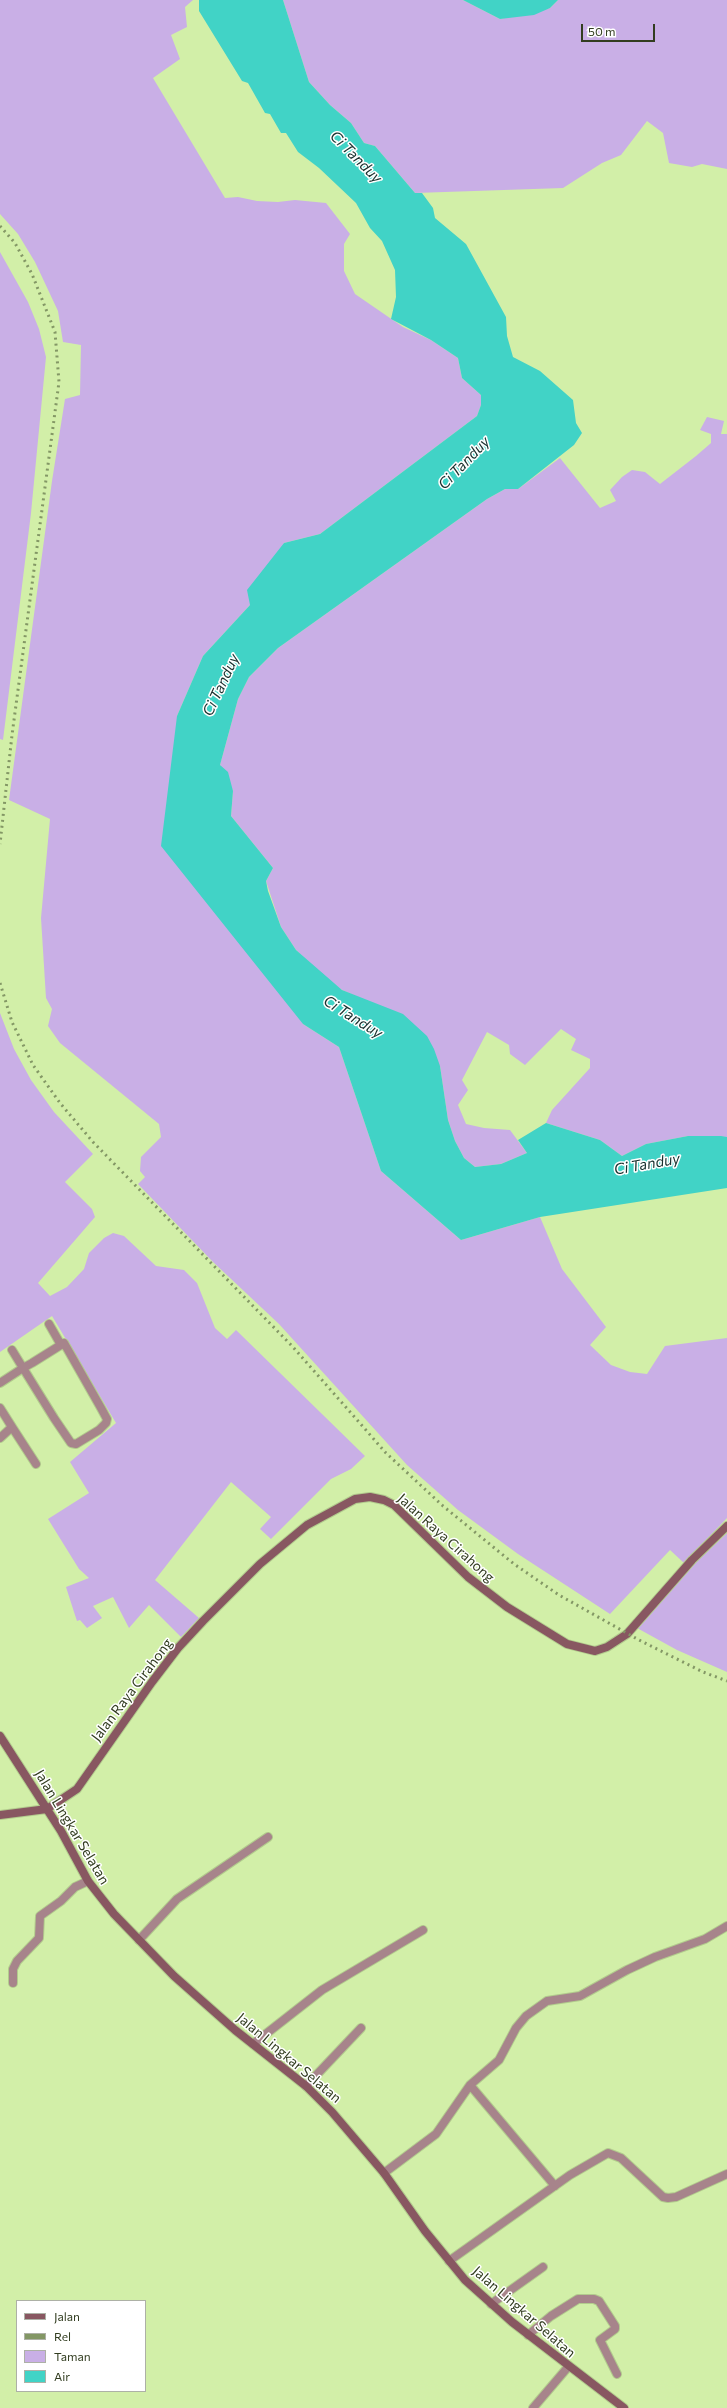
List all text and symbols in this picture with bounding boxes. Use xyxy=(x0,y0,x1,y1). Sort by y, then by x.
scale bar xyxy=(583,16,657,42)
text: 50 m xyxy=(588,24,616,38)
water label: Ci Tanduy xyxy=(326,127,386,187)
water label: Ci Tanduy xyxy=(434,433,494,493)
water label: Ci Tanduy xyxy=(199,651,243,719)
water label: Ci Tanduy xyxy=(320,992,386,1042)
water label: Ci Tanduy xyxy=(613,1149,681,1179)
street label: Jalan Raya Cirahong xyxy=(394,1490,498,1586)
street label: Jalan Raya Cirahong xyxy=(88,1635,176,1745)
street label: Jalan Lingkar Selatan xyxy=(31,1767,113,1887)
street label: Jalan Lingkar Selatan xyxy=(233,2009,345,2107)
street label: Jalan Lingkar Selatan xyxy=(469,2263,579,2361)
legend xyxy=(16,2300,146,2392)
text: Jalan xyxy=(54,2309,80,2323)
text: Rel xyxy=(54,2329,71,2343)
text: Taman xyxy=(54,2349,91,2363)
text: Air xyxy=(54,2369,70,2383)

